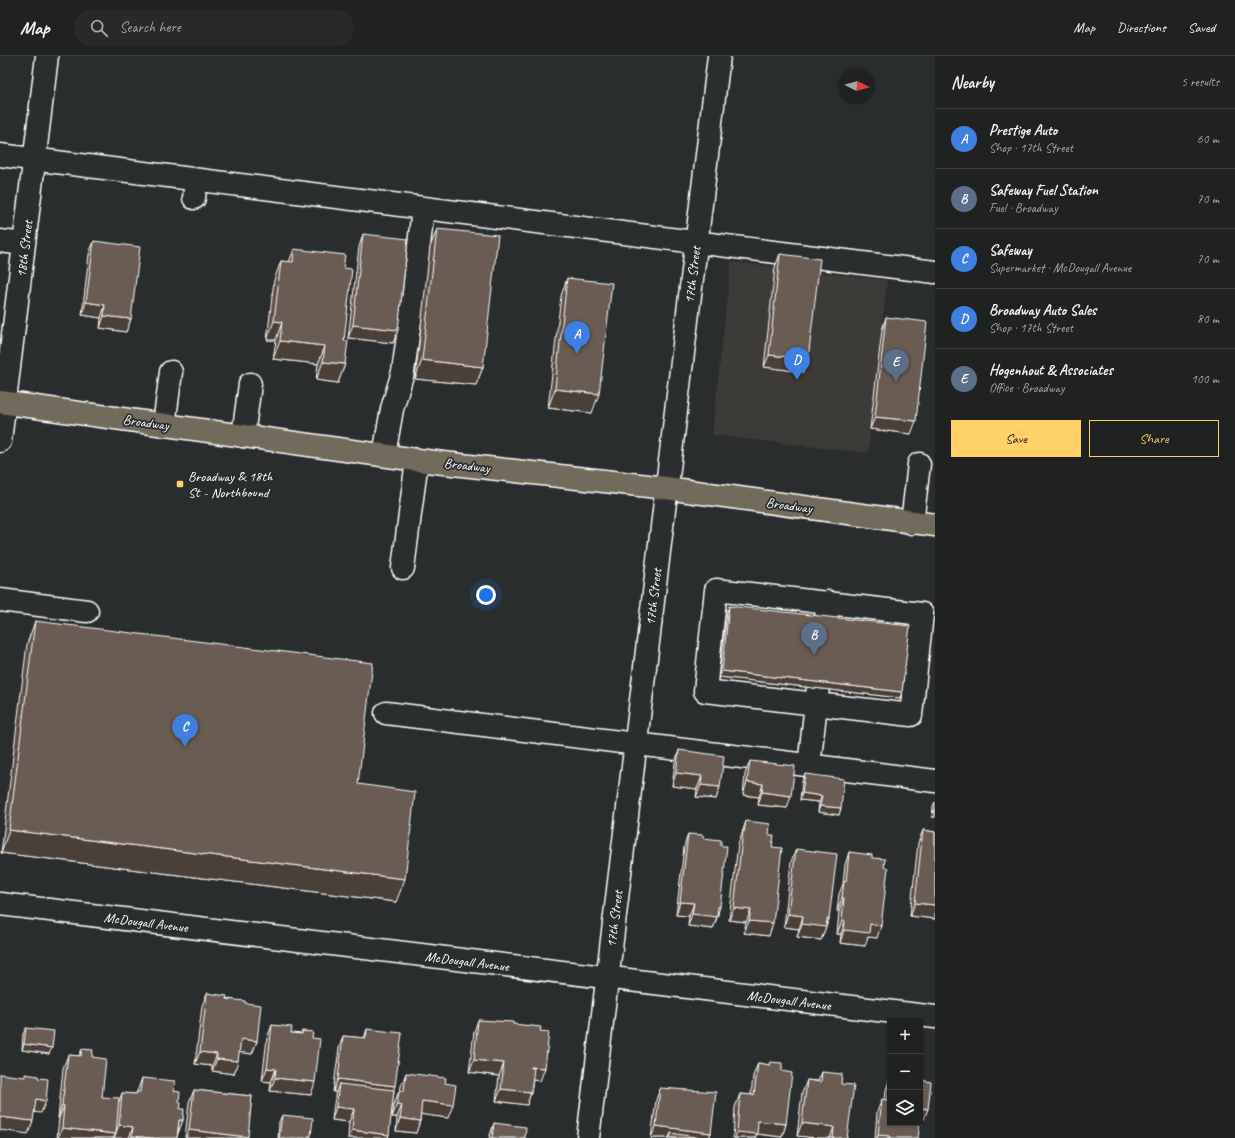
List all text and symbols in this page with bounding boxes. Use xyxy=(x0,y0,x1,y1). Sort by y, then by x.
search box xyxy=(74,10,354,46)
text: Map xyxy=(20,16,50,40)
icon: search xyxy=(88,17,110,39)
text: Search here xyxy=(120,18,181,37)
text: Map xyxy=(1074,19,1095,36)
text: Directions xyxy=(1117,19,1166,36)
text: Saved xyxy=(1188,19,1215,36)
north arrow xyxy=(839,68,875,104)
text: Nearby xyxy=(951,72,994,93)
text: 5 results xyxy=(1181,74,1219,90)
text: Prestige Auto xyxy=(989,121,1057,140)
text: A xyxy=(961,131,967,147)
text: 60 m xyxy=(1197,131,1219,147)
text: Shop · 17th Street xyxy=(989,140,1073,156)
text: Safeway Fuel Station xyxy=(989,181,1098,200)
text: B xyxy=(961,191,967,207)
text: 70 m xyxy=(1197,191,1219,207)
text: Fuel · Broadway xyxy=(989,200,1058,216)
street label: 18th Street xyxy=(13,218,37,278)
text: Safeway xyxy=(989,241,1032,260)
street label: 17th Street xyxy=(681,244,705,304)
text: C xyxy=(961,251,967,267)
text: 70 m xyxy=(1197,251,1219,267)
text: Supermarket · McDougall Avenue xyxy=(989,260,1131,276)
text: Broadway Auto Sales xyxy=(989,301,1096,320)
text: D xyxy=(960,311,968,327)
text: 80 m xyxy=(1197,311,1219,327)
text: Shop · 17th Street xyxy=(989,320,1073,336)
pin: A xyxy=(564,321,590,354)
pin: D xyxy=(784,347,810,380)
pin: E xyxy=(883,349,909,382)
text: Hogenhout & Associates xyxy=(989,361,1113,380)
text: E xyxy=(961,371,967,387)
text: 100 m xyxy=(1191,371,1219,387)
text: Office · Broadway xyxy=(989,380,1064,396)
street label: Broadway xyxy=(122,411,171,434)
button: Save xyxy=(951,420,1081,457)
button: Share xyxy=(1089,420,1219,457)
street label: Broadway xyxy=(443,454,492,477)
place label: Broadway & 18th St - Northbound xyxy=(188,468,273,501)
marker: Broadway & 18th St - Northbound xyxy=(175,479,185,489)
street label: Broadway xyxy=(765,494,814,517)
street label: 17th Street xyxy=(642,566,666,626)
your location xyxy=(476,585,496,605)
pin: B xyxy=(801,622,827,655)
pin: C xyxy=(172,714,198,747)
street label: 17th Street xyxy=(603,888,627,948)
street label: McDougall Avenue xyxy=(103,909,190,936)
street label: McDougall Avenue xyxy=(424,948,511,975)
street label: McDougall Avenue xyxy=(746,987,833,1014)
map controls xyxy=(887,1018,923,1126)
button: + xyxy=(887,1018,923,1054)
button: − xyxy=(887,1054,923,1090)
button: layers xyxy=(887,1090,923,1126)

